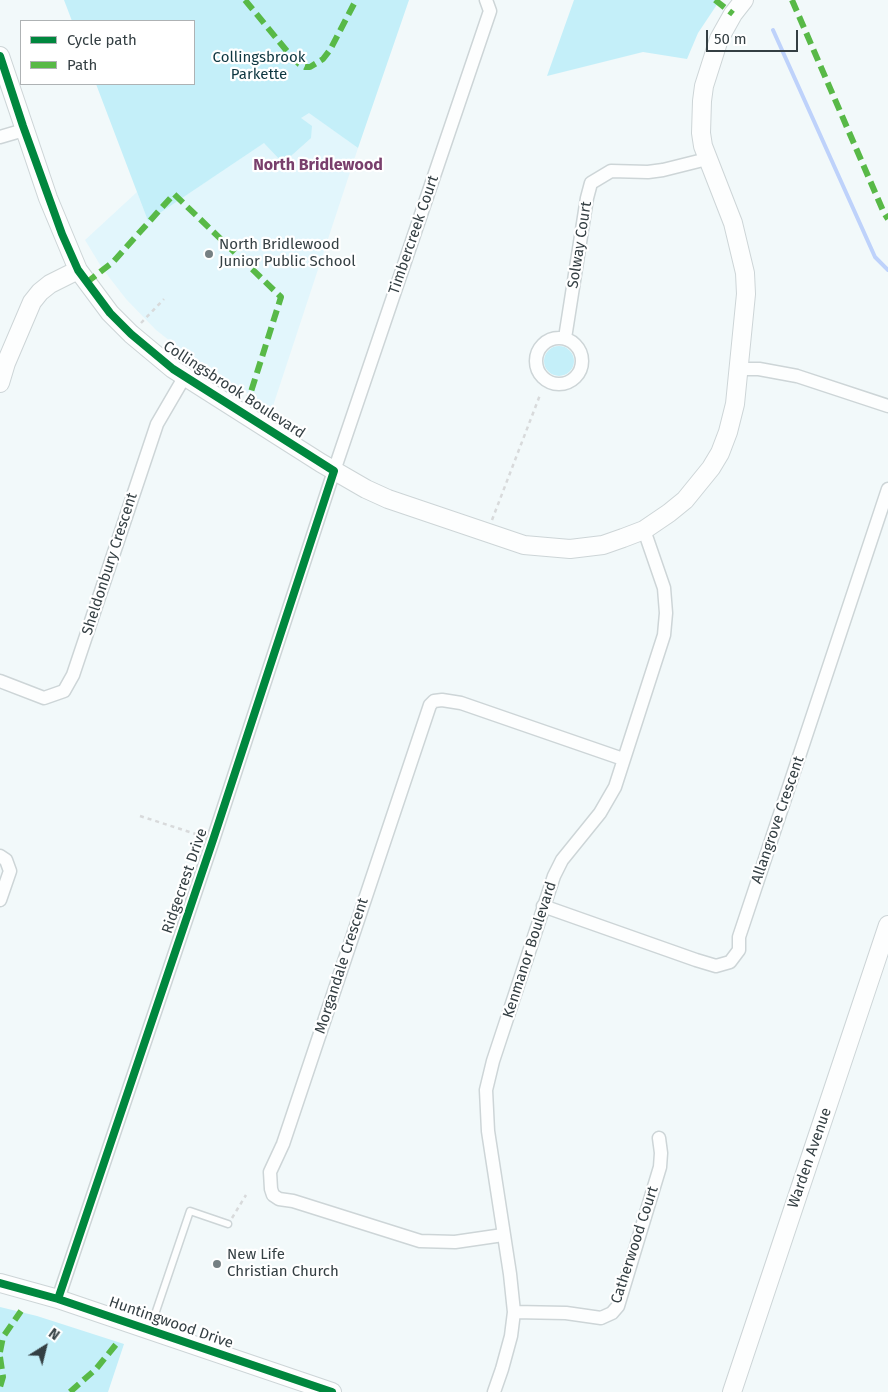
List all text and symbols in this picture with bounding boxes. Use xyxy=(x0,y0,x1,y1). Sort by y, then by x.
legend xyxy=(20,20,195,85)
scale bar xyxy=(708,20,800,52)
text: 50 m xyxy=(714,30,747,48)
text: Cycle path xyxy=(67,31,137,49)
park label: Collingsbrook Parkette xyxy=(213,49,305,84)
text: Path xyxy=(67,56,97,74)
district label: North Bridlewood xyxy=(253,156,383,176)
street label: Timbercreek Court xyxy=(385,173,443,297)
street label: Solway Court xyxy=(564,200,596,290)
place label: North Bridlewood Junior Public School xyxy=(219,236,356,271)
marker: North Bridlewood Junior Public School xyxy=(203,248,215,260)
street label: Collingsbrook Boulevard xyxy=(160,337,308,443)
street label: Sheldonbury Crescent xyxy=(78,491,142,637)
street label: Allangrove Crescent xyxy=(748,754,808,886)
street label: Ridgecrest Drive xyxy=(159,826,211,936)
street label: Kenmanor Boulevard xyxy=(499,879,561,1021)
street label: Morgandale Crescent xyxy=(312,896,372,1036)
street label: Warden Avenue xyxy=(784,1105,836,1211)
street label: Catherwood Court xyxy=(607,1184,663,1306)
place label: New Life Christian Church xyxy=(227,1246,339,1281)
marker: New Life Christian Church xyxy=(211,1258,223,1270)
street label: Huntingwood Drive xyxy=(106,1293,236,1353)
north arrow xyxy=(20,1322,70,1372)
text: N xyxy=(45,1325,63,1344)

